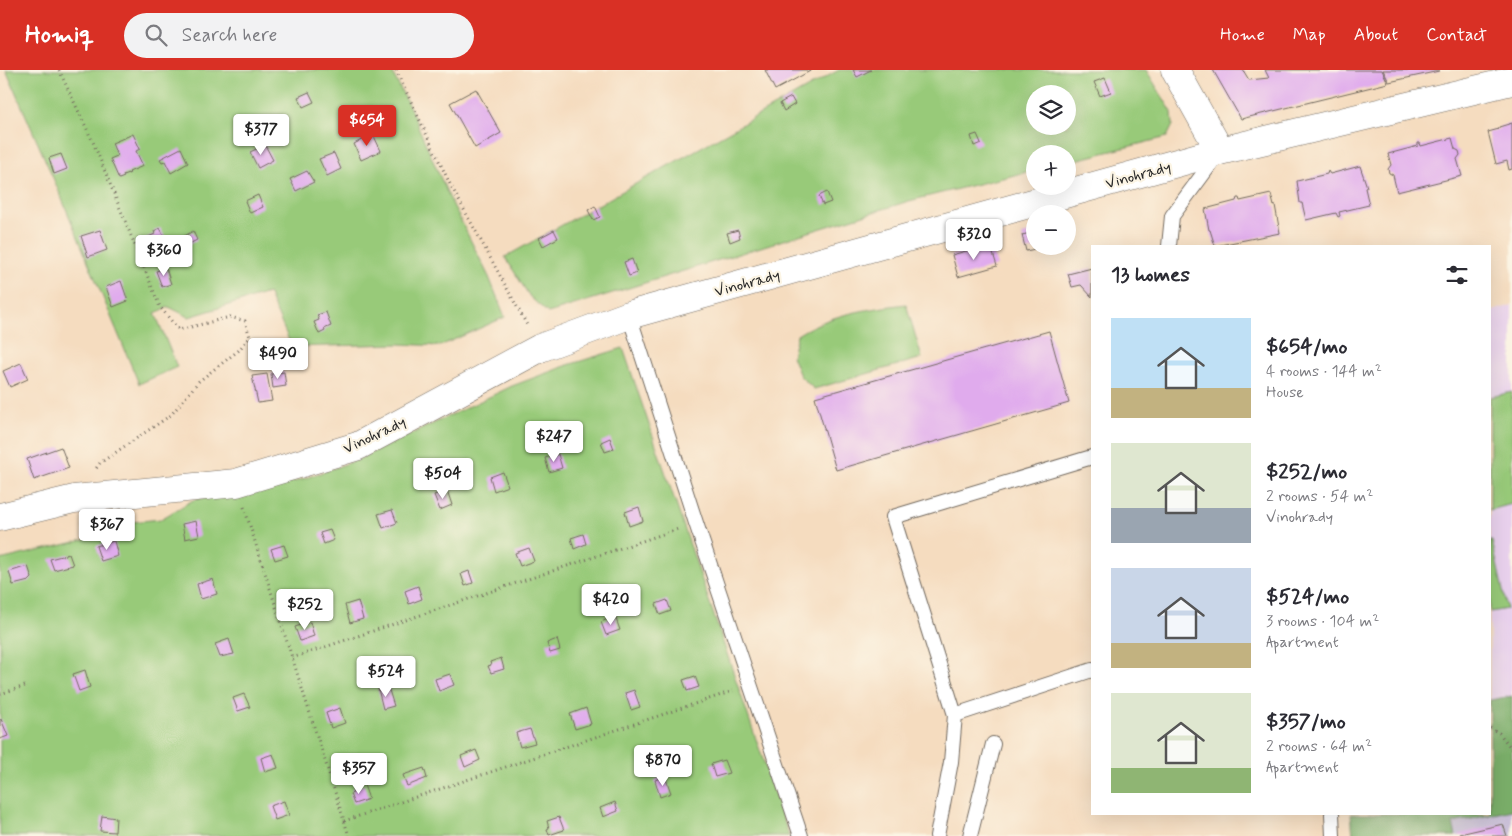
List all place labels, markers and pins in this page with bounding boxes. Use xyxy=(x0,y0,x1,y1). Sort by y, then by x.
pin: $654 xyxy=(337,104,397,147)
pin: $377 xyxy=(231,114,291,156)
pin: $320 xyxy=(944,218,1004,261)
pin: $360 xyxy=(134,234,194,277)
pin: $490 xyxy=(248,338,308,380)
pin: $247 xyxy=(524,420,584,463)
pin: $504 xyxy=(413,458,473,500)
pin: $367 xyxy=(77,508,137,551)
pin: $420 xyxy=(581,584,641,626)
pin: $252 xyxy=(275,588,335,631)
pin: $524 xyxy=(356,656,416,698)
pin: $870 xyxy=(633,744,693,787)
pin: $357 xyxy=(329,752,389,795)

